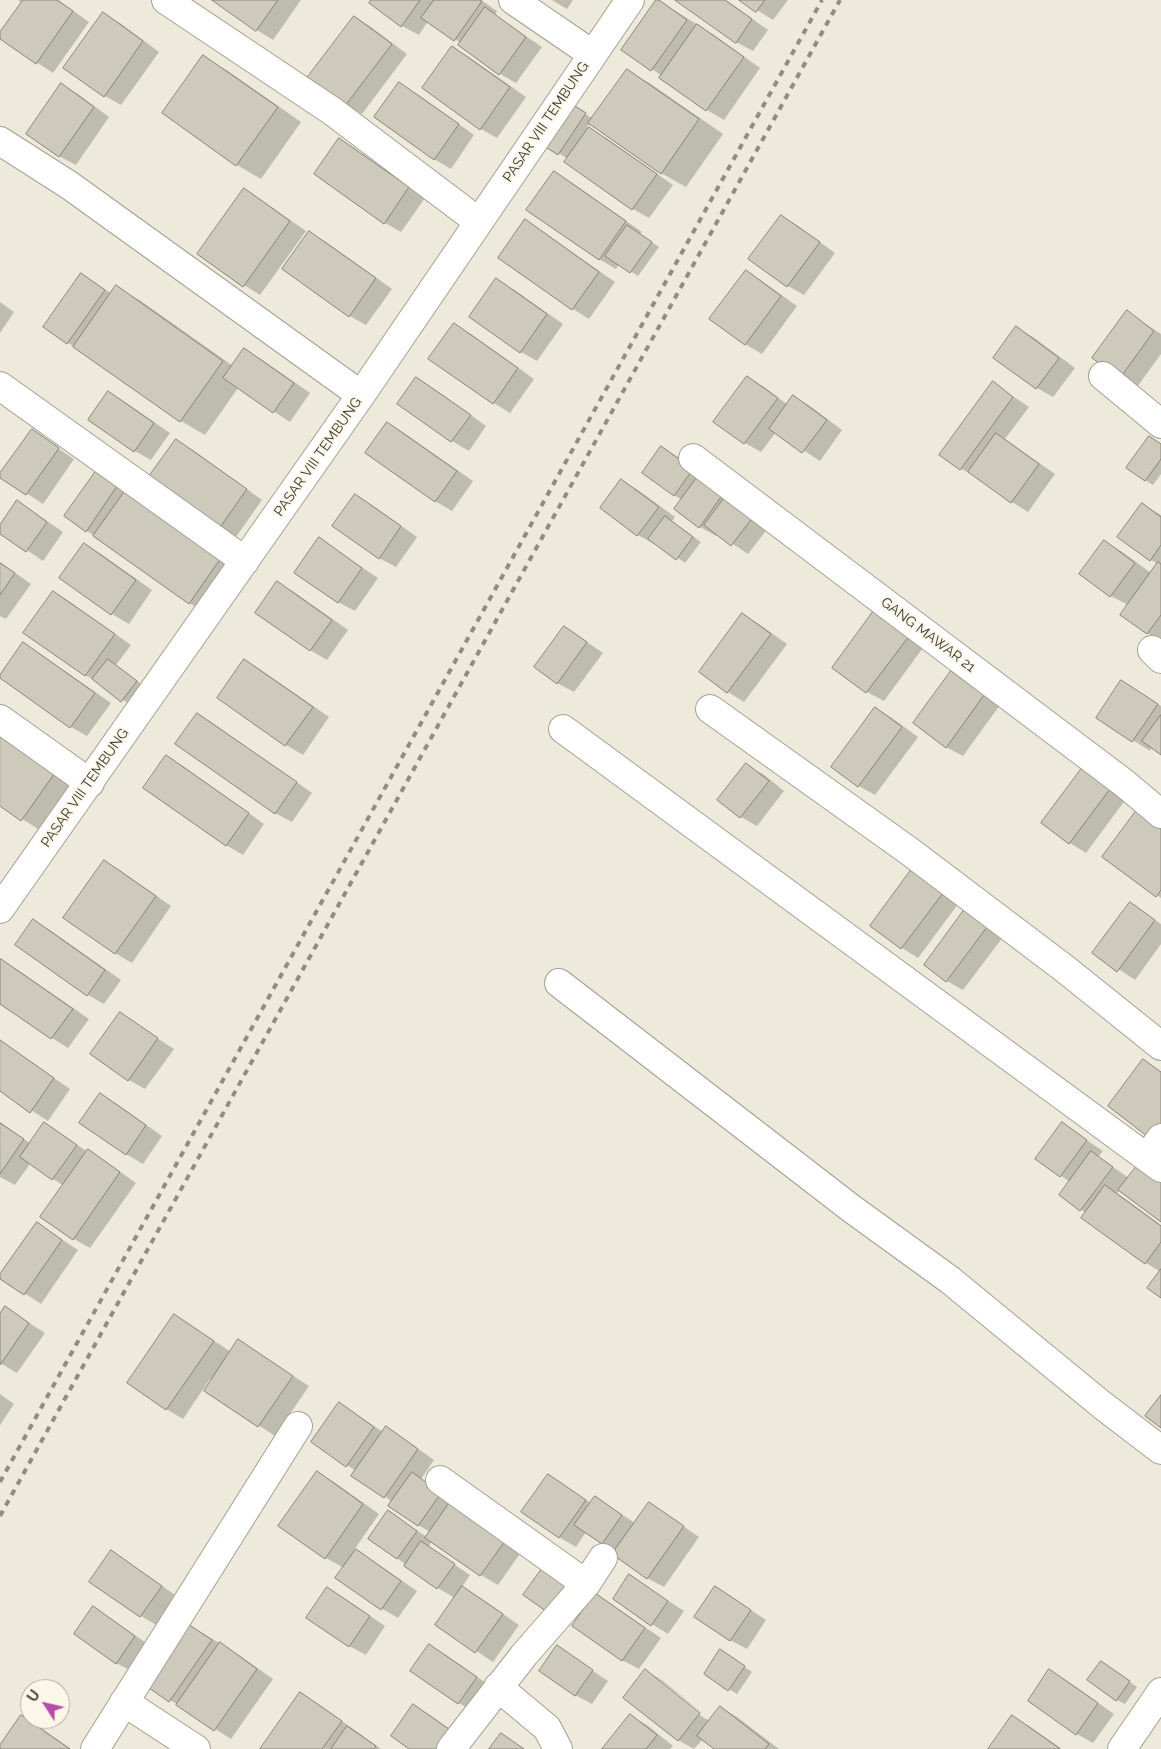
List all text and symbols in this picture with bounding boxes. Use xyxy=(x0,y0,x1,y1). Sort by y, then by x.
street label: PASAR VIII TEMBUNG xyxy=(500,59,592,185)
street label: PASAR VIII TEMBUNG xyxy=(271,394,365,520)
street label: GANG MAWAR 21 xyxy=(877,594,979,676)
street label: PASAR VIII TEMBUNG xyxy=(38,725,132,851)
north arrow xyxy=(20,1679,70,1729)
text: U xyxy=(24,1687,43,1705)

